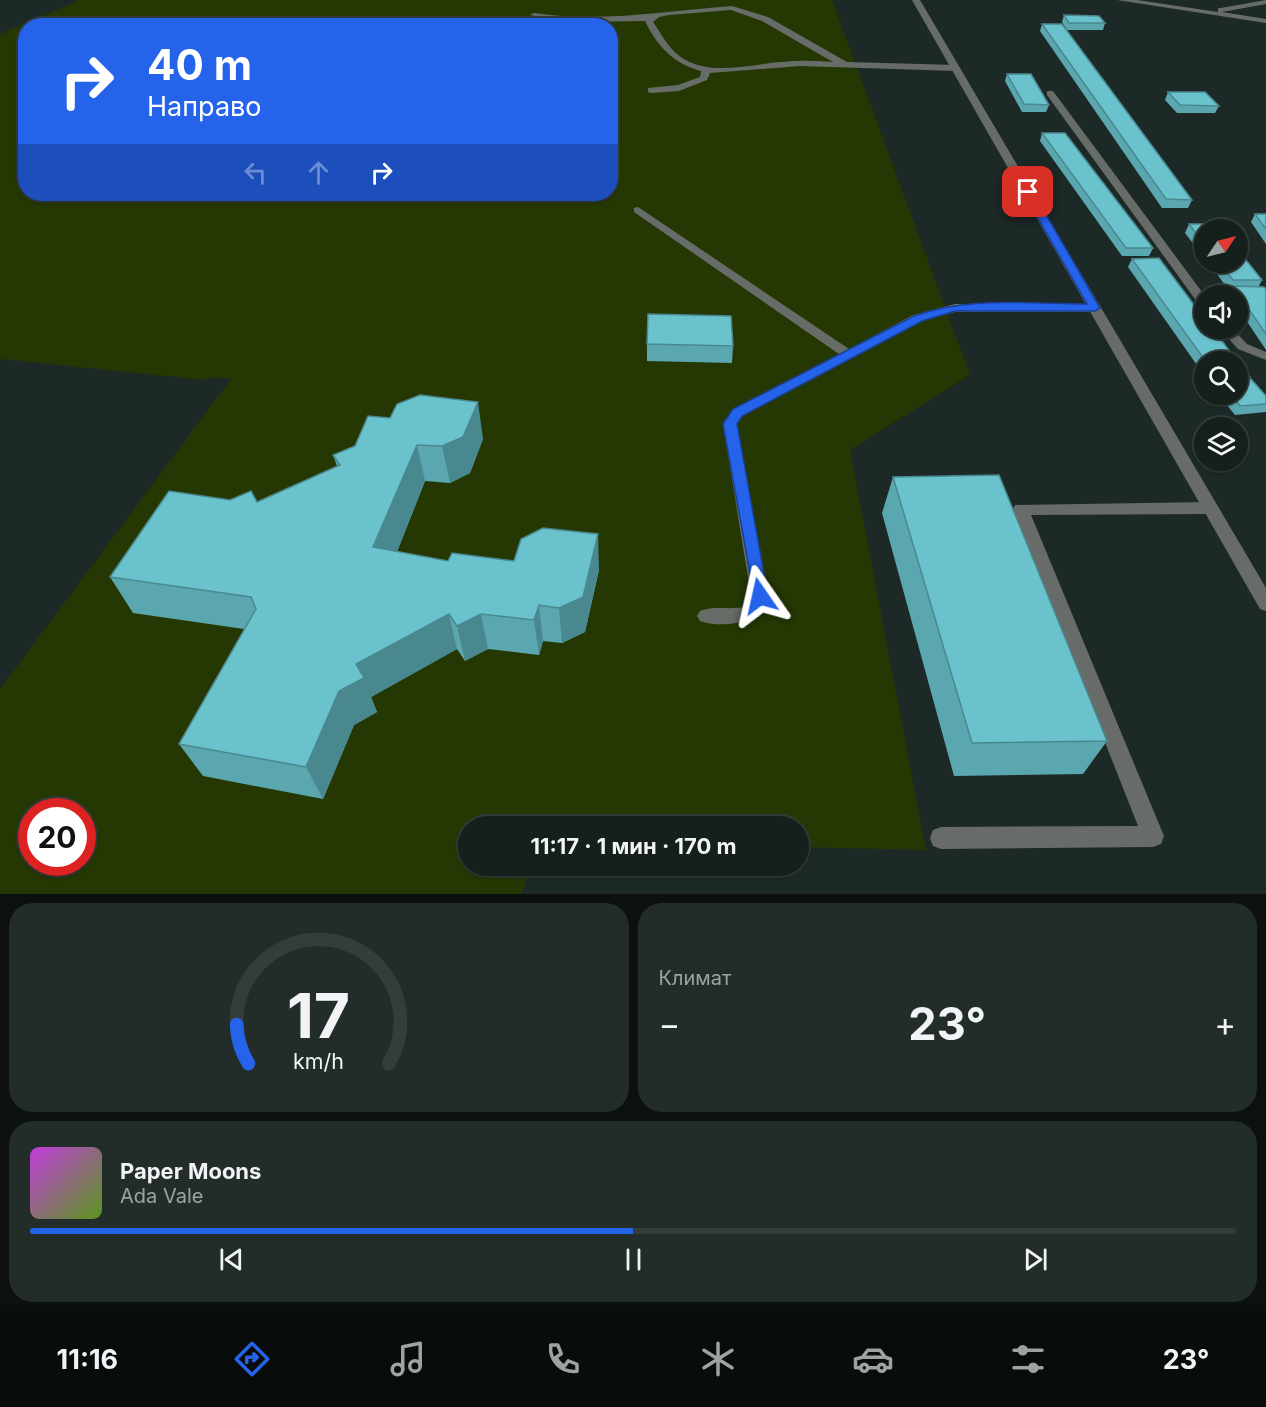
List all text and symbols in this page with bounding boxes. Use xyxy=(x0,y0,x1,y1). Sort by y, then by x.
text: 40 m xyxy=(147,39,252,90)
icon: right xyxy=(48,42,126,120)
text: Направо xyxy=(147,90,262,123)
icon: left xyxy=(239,156,272,189)
icon: ahead xyxy=(302,156,335,189)
icon: right xyxy=(365,156,398,189)
pin xyxy=(1002,166,1053,217)
icon: arrive xyxy=(1011,175,1044,208)
north arrow xyxy=(1194,219,1248,273)
map controls xyxy=(1194,219,1248,471)
button: sound xyxy=(1194,285,1248,339)
button: search xyxy=(1194,351,1248,405)
button: layers xyxy=(1194,417,1248,471)
position arrow xyxy=(728,564,792,628)
speed limit sign: 20 xyxy=(18,798,96,876)
text: 11:17 · 1 мин · 170 m xyxy=(530,833,737,859)
text: Климат xyxy=(659,966,731,990)
text: 17 xyxy=(287,978,350,1053)
text: 23° xyxy=(908,996,986,1051)
text: − xyxy=(659,1004,680,1044)
text: + xyxy=(1214,1004,1236,1044)
text: km/h xyxy=(293,1049,344,1075)
text: Paper Moons xyxy=(120,1158,261,1184)
text: Ada Vale xyxy=(120,1184,203,1208)
icon: previous xyxy=(215,1243,248,1276)
icon: pause xyxy=(617,1243,650,1276)
icon: next xyxy=(1019,1243,1052,1276)
icon: directions xyxy=(231,1338,273,1380)
icon: music xyxy=(387,1338,429,1380)
icon: phone xyxy=(542,1338,584,1380)
icon: climate xyxy=(697,1338,739,1380)
icon: car xyxy=(852,1338,894,1380)
icon: filters xyxy=(1007,1338,1049,1380)
text: 11:16 xyxy=(57,1343,118,1376)
text: 23° xyxy=(1163,1343,1209,1376)

